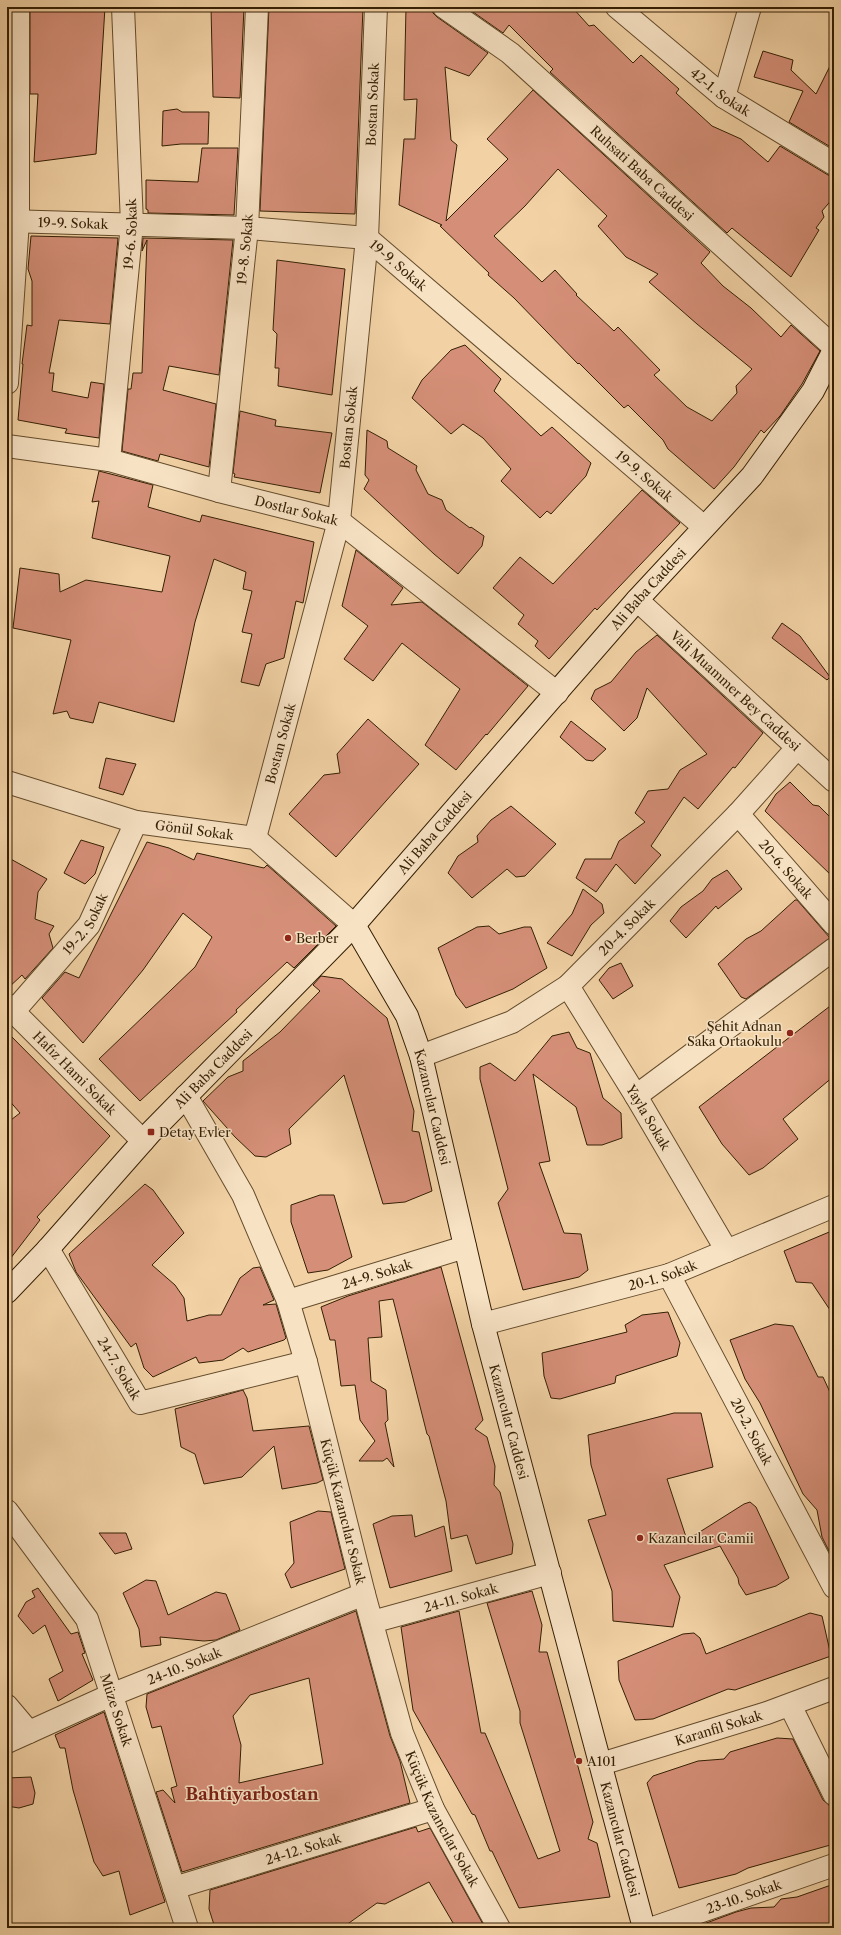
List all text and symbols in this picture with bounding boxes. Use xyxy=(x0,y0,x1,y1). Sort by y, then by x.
street label: Bostan Sokak xyxy=(363,62,382,146)
street label: 42-1. Sokak xyxy=(687,64,754,119)
street label: Ruhsati Baba Caddesi xyxy=(587,122,697,224)
street label: 19-6. Sokak xyxy=(120,198,140,270)
street label: 19-8. Sokak xyxy=(233,213,256,286)
street label: 19-9. Sokak xyxy=(38,214,109,232)
street label: 19-9. Sokak xyxy=(367,236,431,294)
street label: Bostan Sokak xyxy=(336,385,360,470)
street label: 19-9. Sokak xyxy=(613,447,677,505)
street label: Dostlar Sokak xyxy=(253,492,340,529)
street label: Ali Baba Caddesi xyxy=(606,545,689,634)
street label: Vali Muammer Bey Caddesi xyxy=(667,626,804,754)
street label: Bostan Sokak xyxy=(262,701,299,786)
street label: Ali Baba Caddesi xyxy=(394,788,475,878)
street label: Gönül Sokak xyxy=(154,817,235,843)
street label: 20-6. Sokak xyxy=(756,836,817,902)
street label: 19-2. Sokak xyxy=(59,890,111,958)
street label: 20-4. Sokak xyxy=(595,895,658,959)
place label: Berber xyxy=(296,930,339,946)
marker: Berber xyxy=(283,933,293,943)
place label: Şehit Adnan Saka Ortaokulu xyxy=(687,1018,782,1049)
street label: Ali Baba Caddesi xyxy=(170,1026,255,1112)
street label: Hafız Hami Sokak xyxy=(30,1028,120,1118)
marker: Şehit Adnan Saka Ortaokulu xyxy=(785,1028,795,1038)
street label: Kazancılar Caddesi xyxy=(411,1047,454,1167)
street label: Yayla Sokak xyxy=(622,1081,674,1153)
place label: Detay Evler xyxy=(159,1124,231,1140)
marker: Detay Evler xyxy=(146,1127,156,1137)
street label: 24-9. Sokak xyxy=(340,1256,414,1292)
street label: 20-1. Sokak xyxy=(626,1256,700,1293)
street label: 24-7. Sokak xyxy=(94,1334,145,1403)
street label: Kazancılar Caddesi xyxy=(486,1362,532,1481)
street label: 20-2. Sokak xyxy=(728,1395,776,1468)
street label: Küçük Kazancılar Sokak xyxy=(317,1437,369,1586)
place label: Kazancılar Camii xyxy=(648,1530,754,1546)
marker: Kazancılar Camii xyxy=(635,1533,645,1543)
street label: 24-11. Sokak xyxy=(422,1580,500,1615)
street label: 24-10. Sokak xyxy=(145,1644,224,1688)
street label: Müze Sokak xyxy=(97,1672,136,1749)
street label: Karanfil Sokak xyxy=(673,1707,765,1749)
street label: Küçük Kazancılar Sokak xyxy=(402,1748,483,1890)
place label: A101 xyxy=(586,1753,616,1769)
marker: A101 xyxy=(574,1756,584,1766)
street label: Kazancılar Caddesi xyxy=(597,1780,643,1899)
district label: Bahtiyarbostan xyxy=(185,1784,319,1804)
street label: 24-12. Sokak xyxy=(263,1829,343,1868)
street label: 23-10. Sokak xyxy=(704,1876,784,1917)

